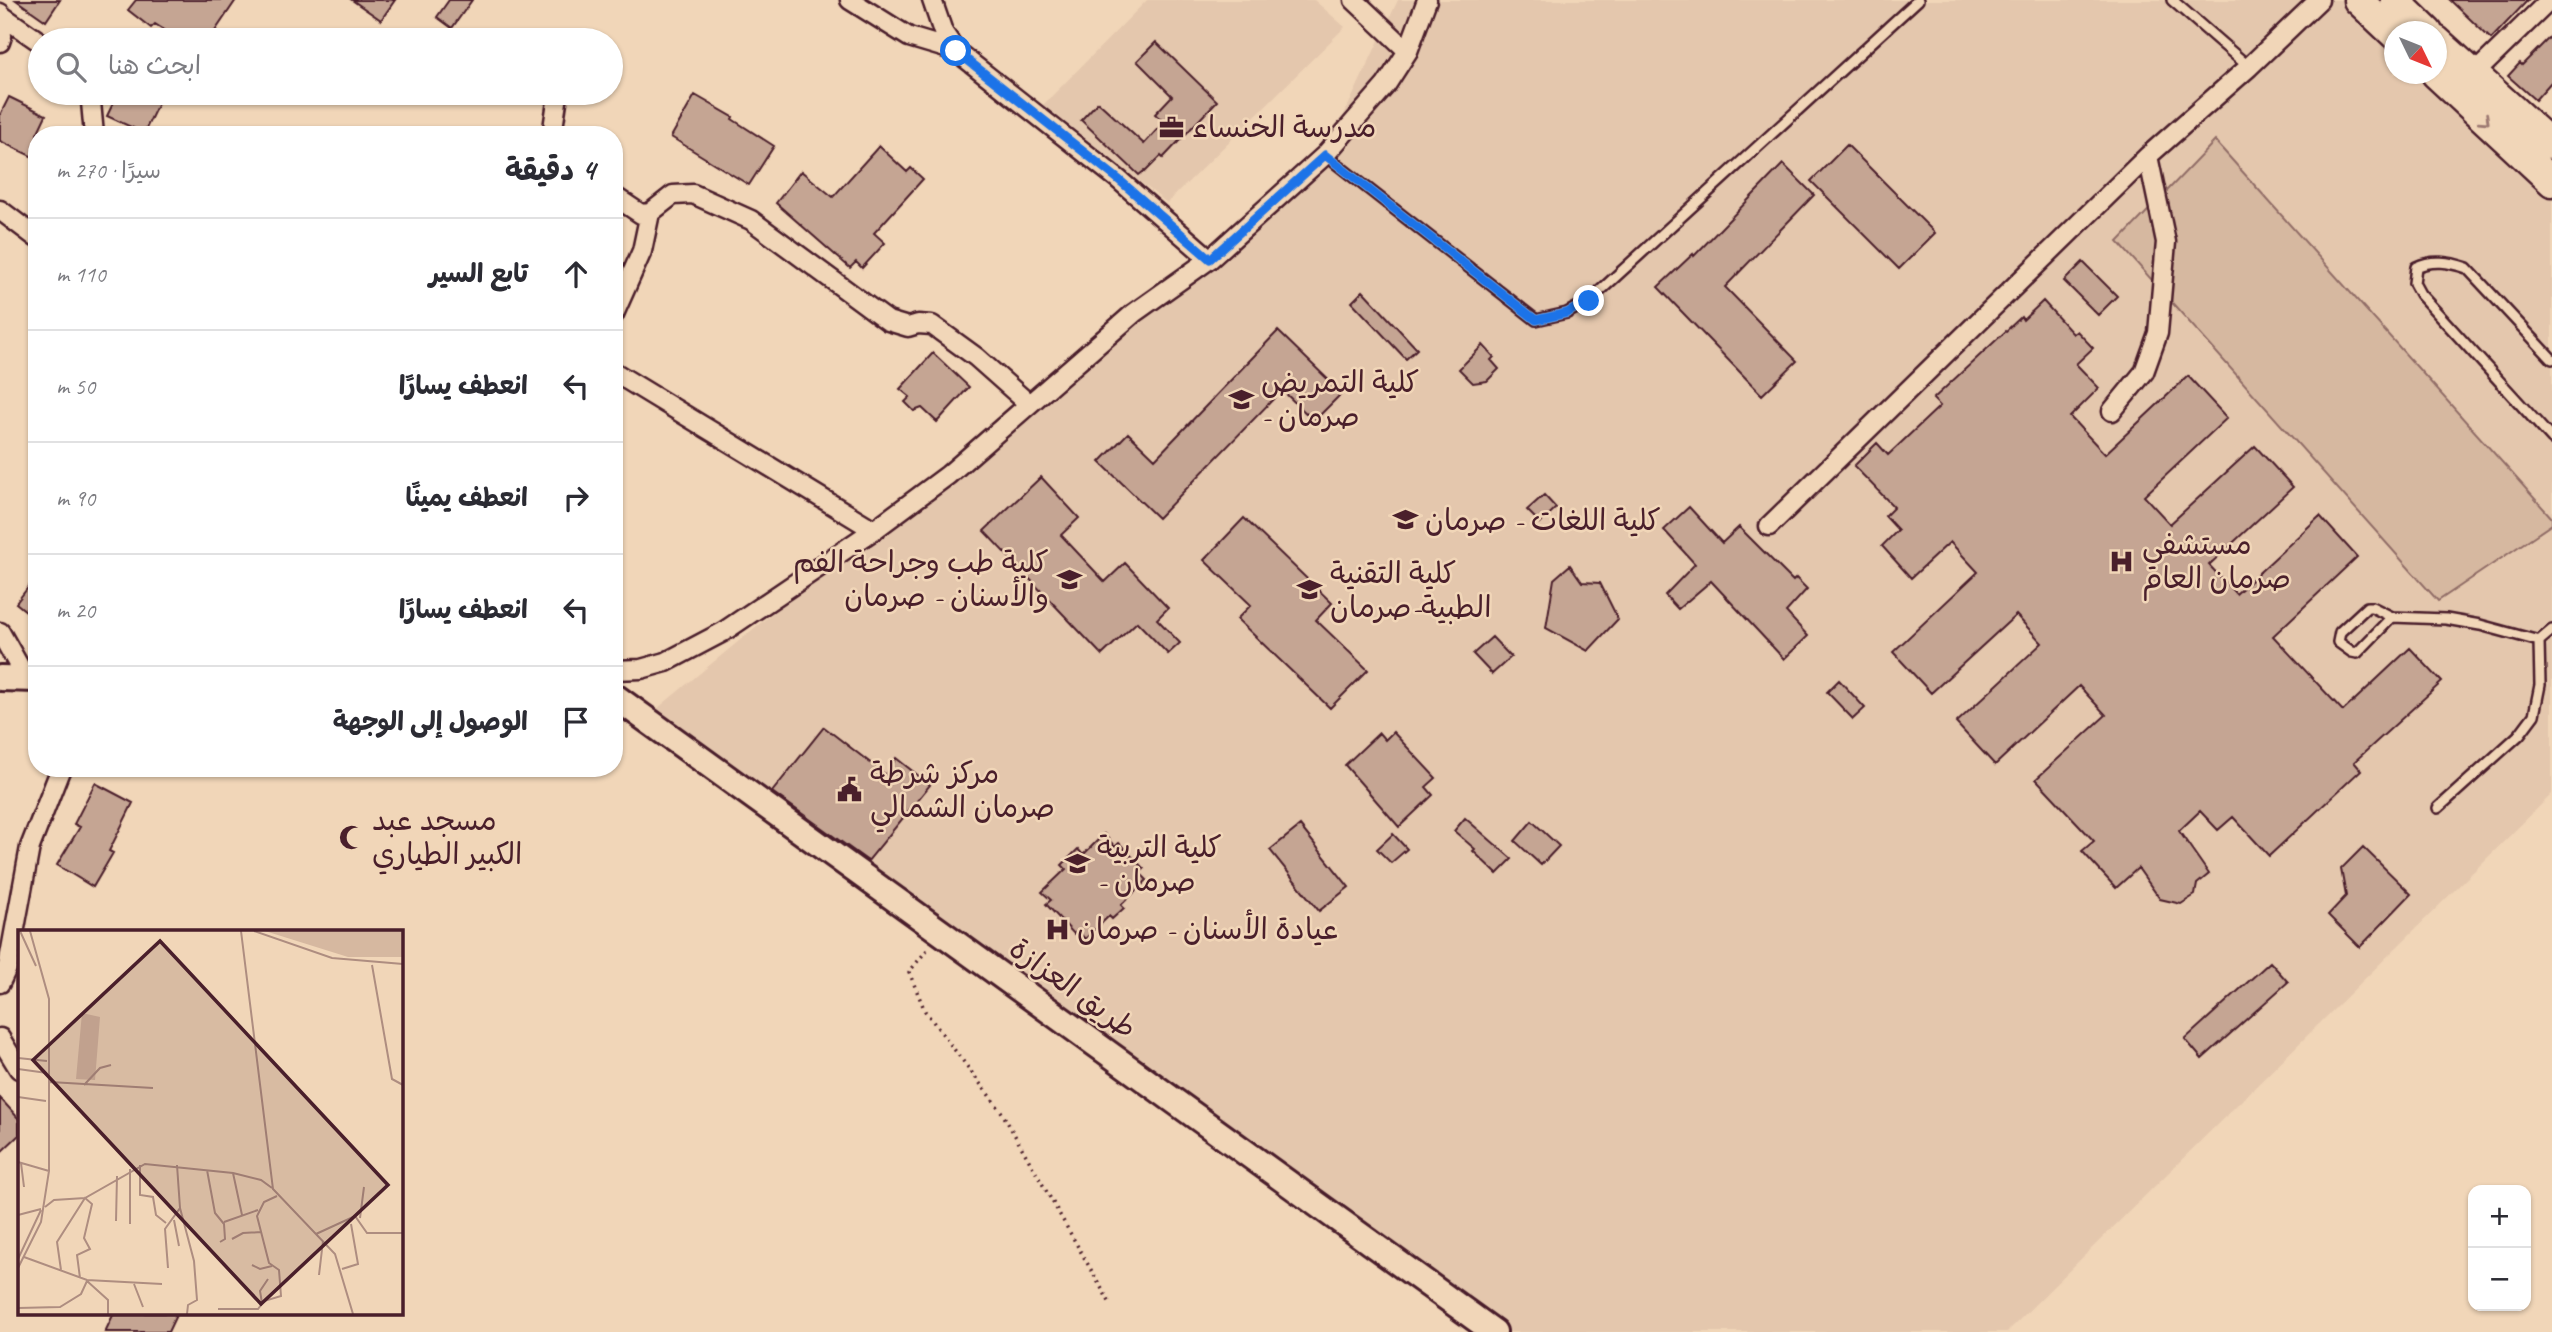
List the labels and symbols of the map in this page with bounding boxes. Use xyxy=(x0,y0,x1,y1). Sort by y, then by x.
north arrow xyxy=(2384,21,2447,84)
route start xyxy=(940,35,971,66)
place label: مدرسة الخنساء xyxy=(1192,108,1377,146)
one-way arrow xyxy=(2477,112,2490,125)
office icon: مدرسة الخنساء xyxy=(1158,113,1186,141)
route end xyxy=(1573,285,1604,316)
place label: كلية التمريض - صرمان xyxy=(1261,363,1419,435)
school or university icon: كلية التمريض - صرمان xyxy=(1227,385,1255,413)
place label: كلية اللغات - صرمان xyxy=(1425,501,1661,539)
school or university icon: كلية اللغات - صرمان xyxy=(1391,506,1419,534)
place label: مستشفي صرمان العام xyxy=(2142,525,2291,601)
place label: كلية طب وجراحة الفم والأسنان - صرمان xyxy=(793,543,1049,615)
hospital icon: مستشفي صرمان العام xyxy=(2108,547,2136,575)
place label: كلية التقنية الطبية-صرمان xyxy=(1330,554,1492,626)
school or university icon: كلية طب وجراحة الفم والأسنان - صرمان xyxy=(1055,565,1083,593)
school or university icon: كلية التقنية الطبية-صرمان xyxy=(1296,576,1324,604)
place label: مركز شرطة صرمان الشمالي xyxy=(870,754,1055,833)
public building icon: مركز شرطة صرمان الشمالي xyxy=(836,776,864,804)
place label: مسجد عبد الكبير الطياري xyxy=(372,801,522,875)
mosque icon: مسجد عبد الكبير الطياري xyxy=(338,823,366,851)
place label: كلية التربية - صرمان xyxy=(1097,828,1222,900)
school or university icon: كلية التربية - صرمان xyxy=(1063,850,1091,878)
place label: عيادة الأسنان - صرمان xyxy=(1077,909,1338,948)
hospital icon: عيادة الأسنان - صرمان xyxy=(1043,915,1071,943)
street label: طريق العزازة xyxy=(1002,929,1144,1047)
inset map xyxy=(18,930,402,1314)

